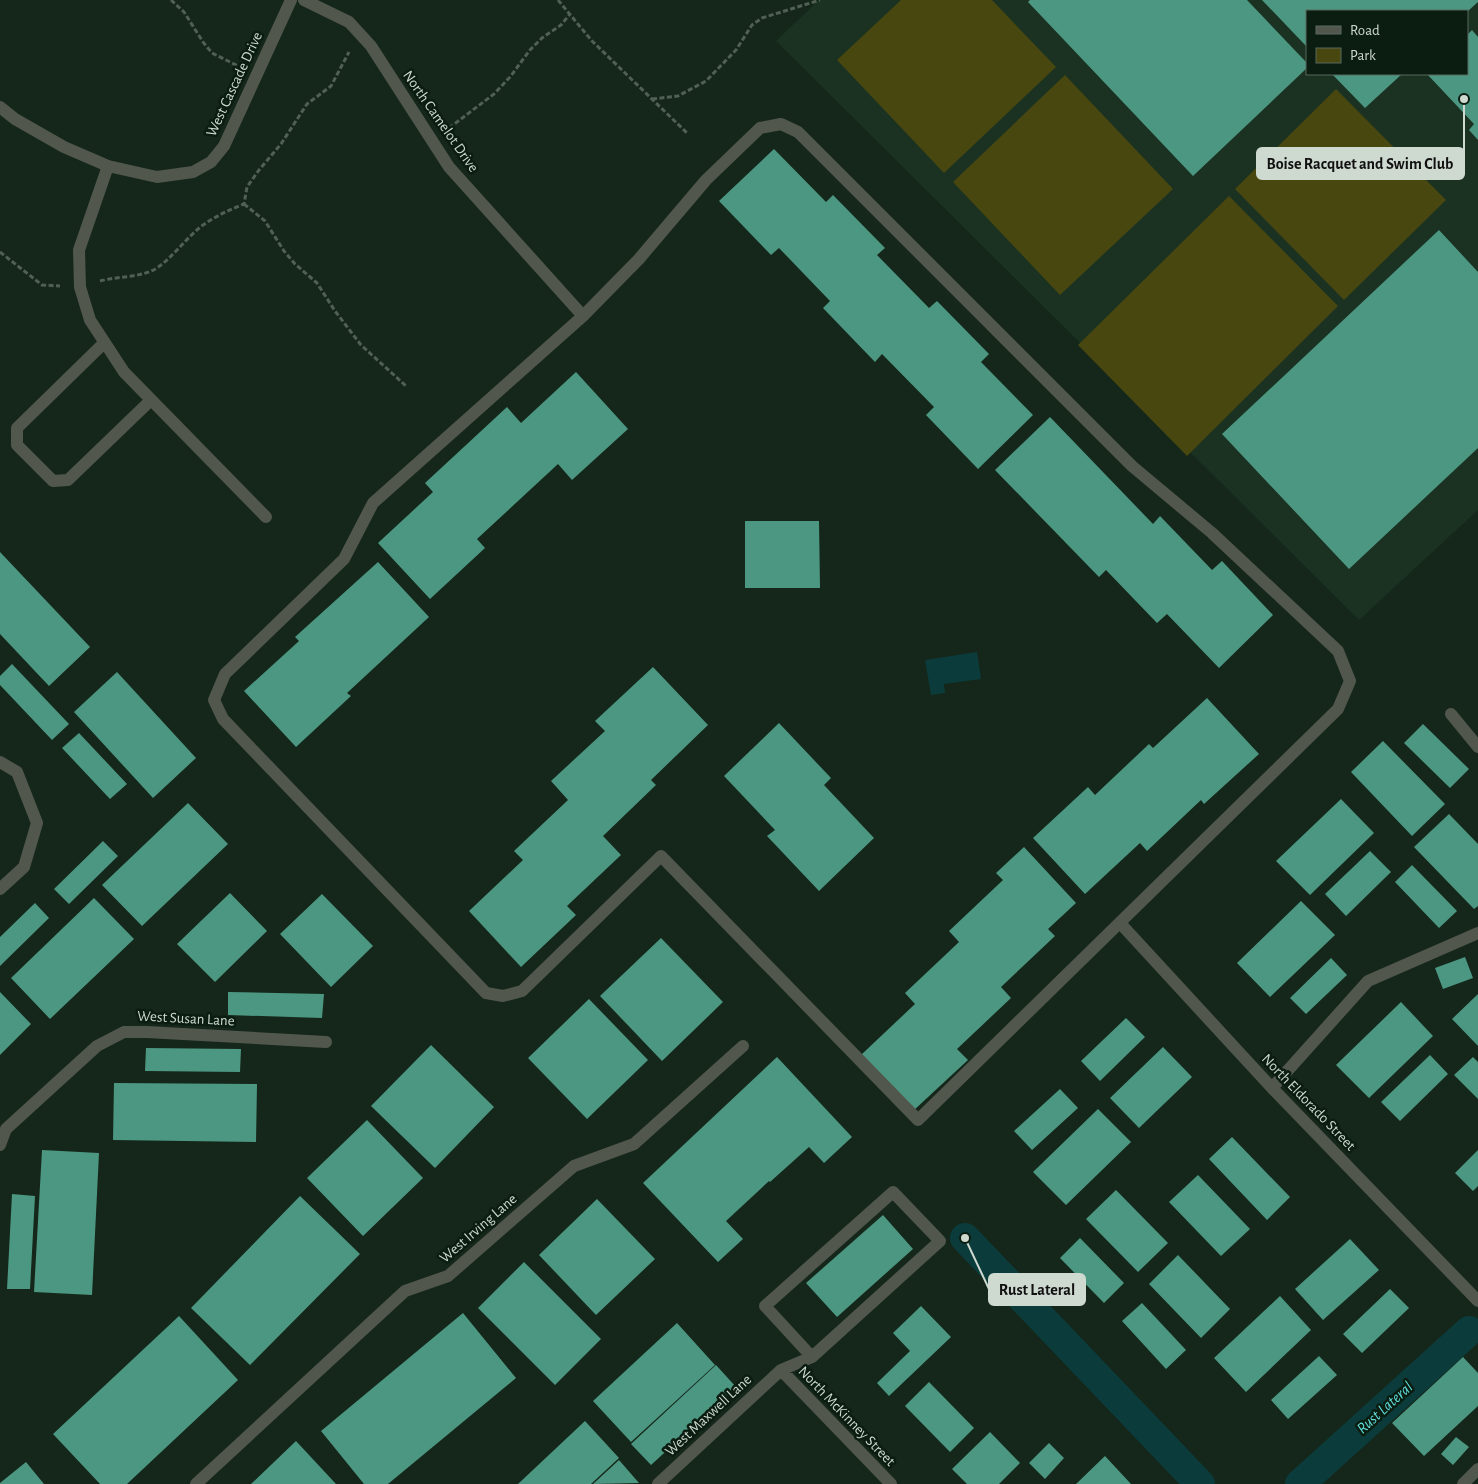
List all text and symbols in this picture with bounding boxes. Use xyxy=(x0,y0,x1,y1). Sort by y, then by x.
legend xyxy=(1306,10,1468,75)
text: Road xyxy=(1350,23,1380,38)
street label: West Cascade Drive xyxy=(204,29,265,139)
text: Park xyxy=(1350,48,1376,63)
street label: North Camelot Drive xyxy=(400,68,481,175)
callout: Boise Racquet and Swim Club xyxy=(1257,148,1464,179)
text: Boise Racquet and Swim Club xyxy=(1267,156,1454,172)
street label: West Susan Lane xyxy=(137,1008,235,1029)
street label: North Eldorado Street xyxy=(1259,1051,1358,1154)
street label: West Irving Lane xyxy=(437,1191,520,1266)
callout: Rust Lateral xyxy=(989,1274,1085,1305)
text: Rust Lateral xyxy=(999,1282,1075,1298)
street label: North McKinney Street xyxy=(795,1364,898,1469)
street label: West Maxwell Lane xyxy=(662,1372,754,1459)
water label: Rust Lateral xyxy=(1354,1379,1416,1437)

